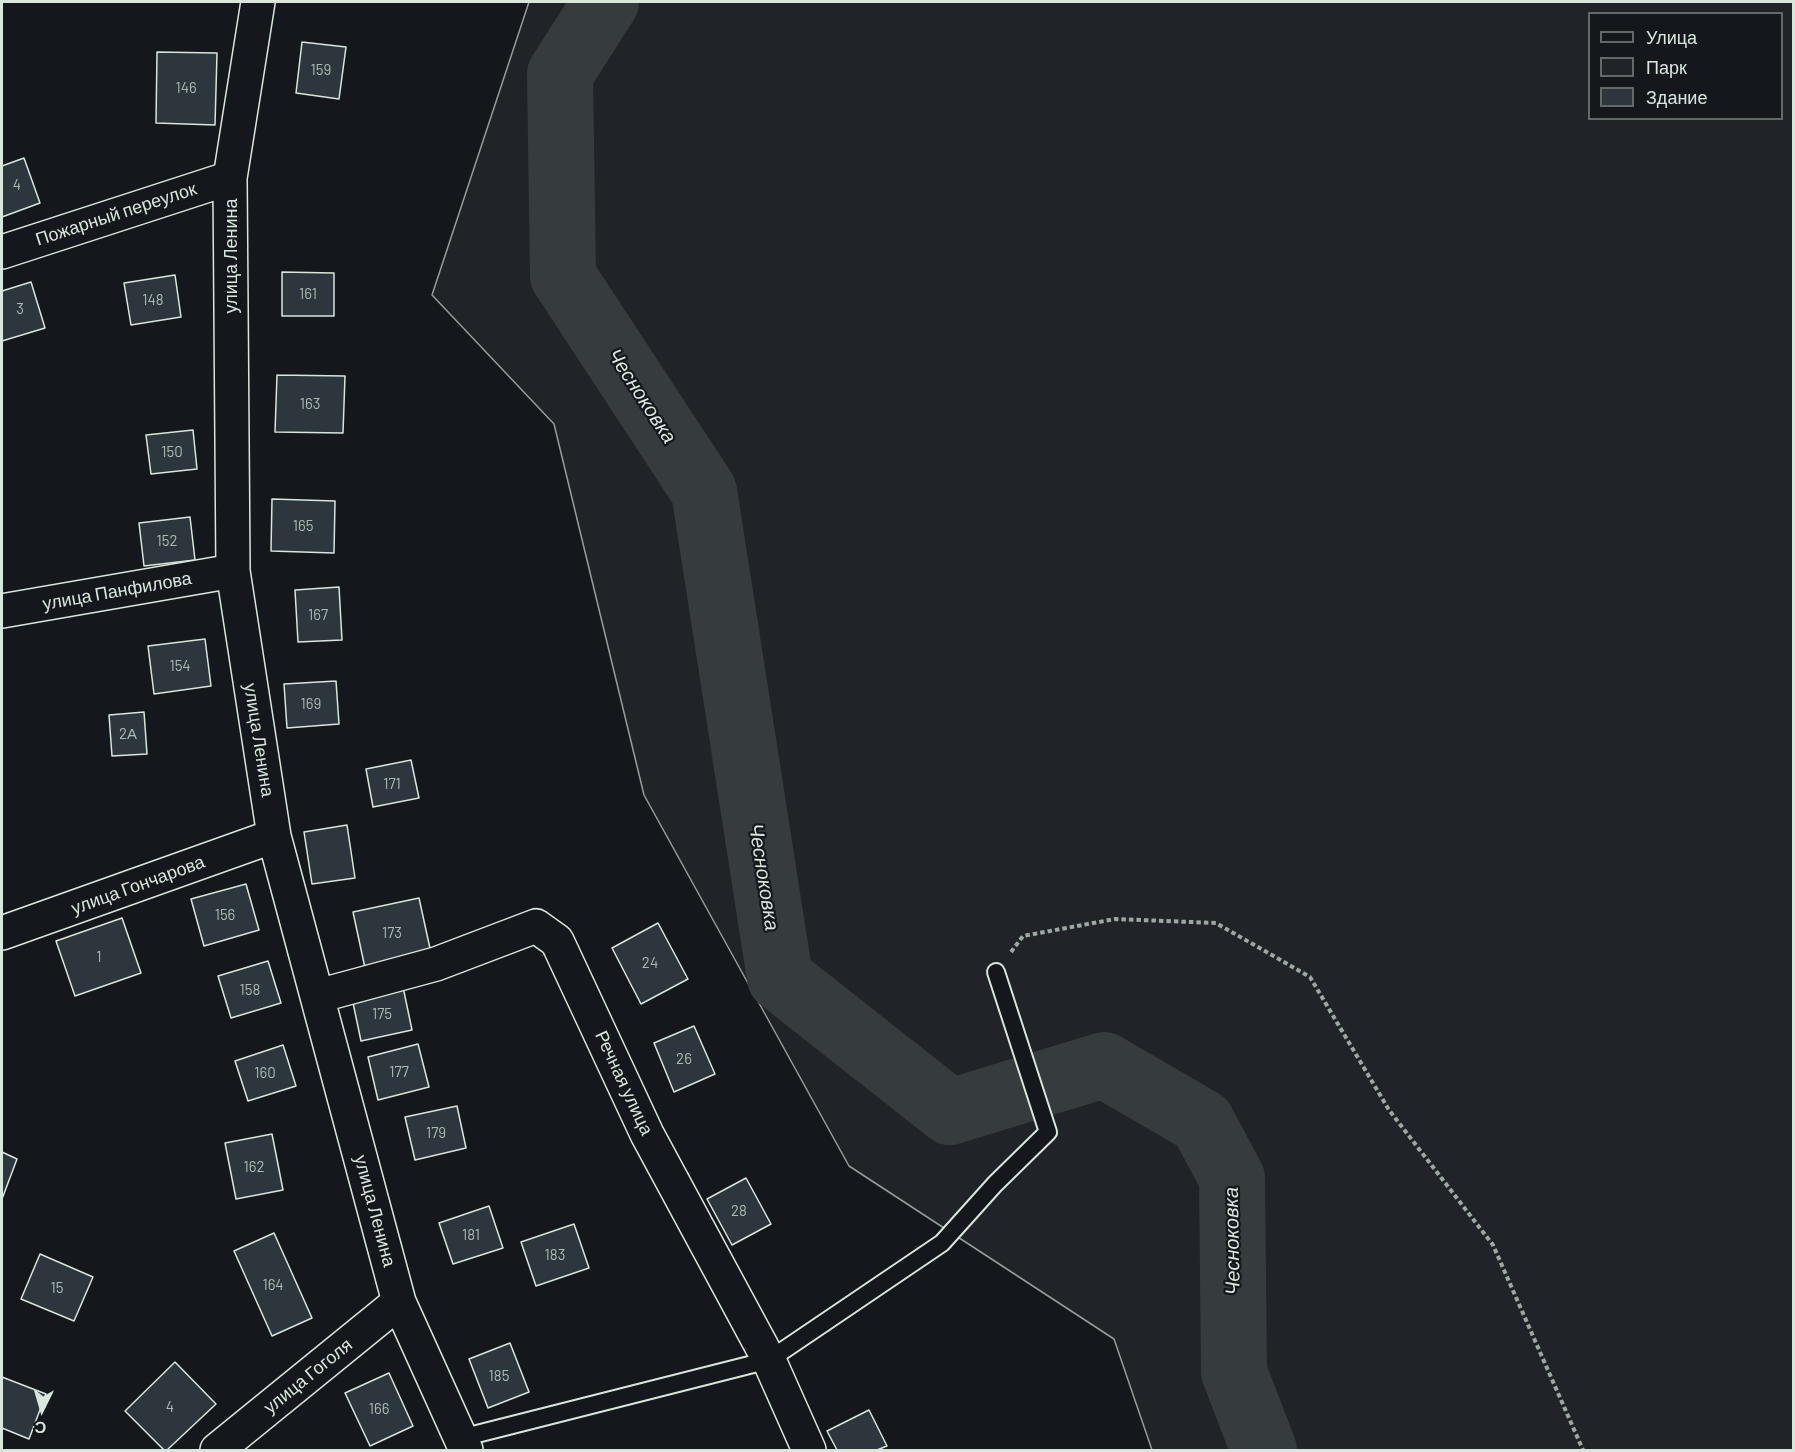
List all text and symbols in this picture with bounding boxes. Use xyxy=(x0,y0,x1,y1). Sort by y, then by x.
legend xyxy=(1588,12,1783,120)
text: Улица xyxy=(1646,26,1697,48)
text: Парк xyxy=(1646,56,1687,78)
house number: 159 xyxy=(311,61,331,79)
house number: 146 xyxy=(175,79,197,97)
text: Здание xyxy=(1646,86,1707,108)
house number: 4 xyxy=(13,176,21,194)
street label: Пожарный переулок xyxy=(33,178,199,250)
street label: улица Ленина xyxy=(220,199,242,313)
house number: 161 xyxy=(299,285,317,303)
house number: 148 xyxy=(142,291,164,309)
house number: 3 xyxy=(16,300,24,318)
water label: Чесноковка xyxy=(603,344,681,448)
house number: 163 xyxy=(300,395,320,413)
house number: 150 xyxy=(161,443,183,461)
house number: 165 xyxy=(293,517,313,535)
house number: 152 xyxy=(157,532,177,550)
street label: улица Панфилова xyxy=(41,567,193,615)
house number: 167 xyxy=(308,606,328,624)
house number: 154 xyxy=(169,657,191,675)
street label: улица Ленина xyxy=(239,682,279,798)
house number: 169 xyxy=(301,695,321,713)
house number: 2А xyxy=(119,725,137,743)
house number: 171 xyxy=(383,775,401,793)
water label: Чесноковка xyxy=(744,822,784,932)
street label: улица Гончарова xyxy=(68,851,208,919)
house number: 156 xyxy=(215,906,235,924)
house number: 173 xyxy=(382,924,402,942)
house number: 1 xyxy=(96,948,102,966)
house number: 24 xyxy=(642,954,658,972)
house number: 158 xyxy=(240,981,260,999)
house number: 175 xyxy=(372,1005,392,1023)
street label: Речная улица xyxy=(590,1027,658,1139)
house number: 26 xyxy=(676,1050,692,1068)
house number: 177 xyxy=(389,1063,409,1081)
house number: 160 xyxy=(254,1064,276,1082)
house number: 179 xyxy=(426,1124,446,1142)
street label: улица Ленина xyxy=(350,1153,400,1269)
house number: 162 xyxy=(243,1158,265,1176)
water label: Чесноковка xyxy=(1219,1187,1245,1295)
house number: 28 xyxy=(731,1202,747,1220)
house number: 181 xyxy=(462,1226,480,1244)
house number: 183 xyxy=(545,1246,565,1264)
house number: 164 xyxy=(262,1276,284,1294)
house number: 15 xyxy=(51,1279,63,1297)
street label: улица Гоголя xyxy=(259,1334,357,1418)
house number: 185 xyxy=(489,1367,509,1385)
north arrow xyxy=(12,1380,72,1440)
house number: 4 xyxy=(166,1398,174,1416)
house number: 166 xyxy=(369,1400,389,1418)
text: С xyxy=(34,1418,47,1438)

